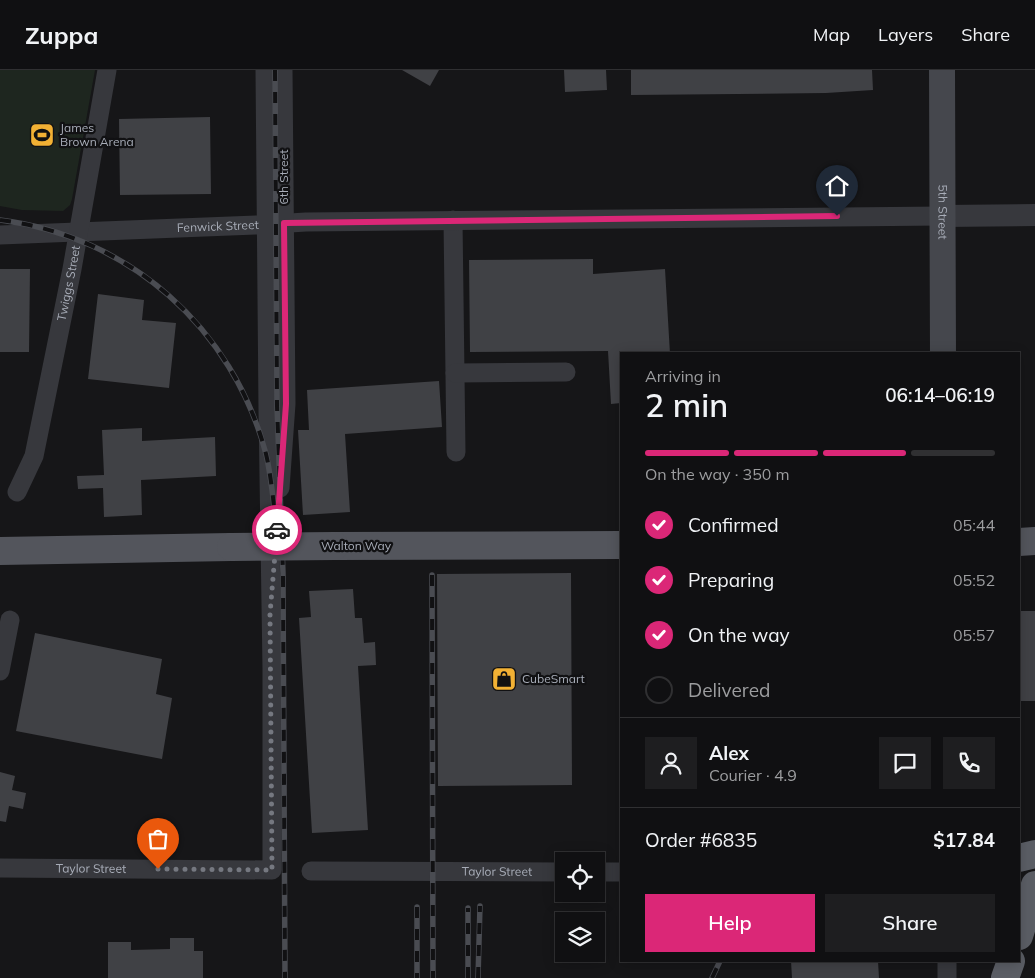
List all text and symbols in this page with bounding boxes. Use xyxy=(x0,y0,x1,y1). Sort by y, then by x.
text: Zuppa xyxy=(25,20,98,50)
text: Map xyxy=(813,23,850,46)
text: Layers xyxy=(878,23,933,46)
text: Share xyxy=(961,23,1010,46)
place label: James Brown Arena xyxy=(60,120,134,149)
sports icon: James Brown Arena xyxy=(29,122,55,148)
street label: 6th Street xyxy=(276,150,291,204)
pin xyxy=(816,165,858,216)
icon: home xyxy=(823,172,851,200)
street label: 5th Street xyxy=(935,185,951,239)
street label: Fenwick Street xyxy=(177,217,259,235)
street label: Twiggs Street xyxy=(54,244,83,322)
text: Arriving in xyxy=(645,366,721,386)
text: 06:14–06:19 xyxy=(885,383,995,407)
text: 2 min xyxy=(645,385,728,425)
text: On the way · 350 m xyxy=(645,464,790,484)
courier xyxy=(252,505,302,555)
icon: check xyxy=(645,511,673,539)
text: Confirmed xyxy=(688,513,779,537)
text: 05:44 xyxy=(953,515,995,535)
icon: car xyxy=(263,516,291,544)
street label: Walton Way xyxy=(321,538,392,553)
icon: check xyxy=(645,566,673,594)
text: Preparing xyxy=(688,568,774,592)
text: 05:52 xyxy=(953,570,995,590)
icon: check xyxy=(645,621,673,649)
text: On the way xyxy=(688,623,790,647)
text: 05:57 xyxy=(953,625,995,645)
shop icon: CubeSmart xyxy=(491,666,517,692)
place label: CubeSmart xyxy=(522,671,585,686)
text: Delivered xyxy=(688,678,770,702)
button: person xyxy=(645,737,697,789)
button: chat xyxy=(879,737,931,789)
button: phone xyxy=(943,737,995,789)
text: Alex xyxy=(709,741,749,765)
text: Courier · 4.9 xyxy=(709,765,797,785)
pin xyxy=(137,818,179,869)
icon: bag xyxy=(144,825,172,853)
text: Order #6835 xyxy=(645,828,757,852)
text: $17.84 xyxy=(933,828,995,852)
map controls xyxy=(555,852,605,962)
button: locate xyxy=(555,852,605,902)
street label: Taylor Street xyxy=(56,860,126,876)
street label: Taylor Street xyxy=(462,864,532,879)
button: Help xyxy=(645,894,815,952)
button: Share xyxy=(825,894,995,952)
button: layers xyxy=(555,912,605,962)

